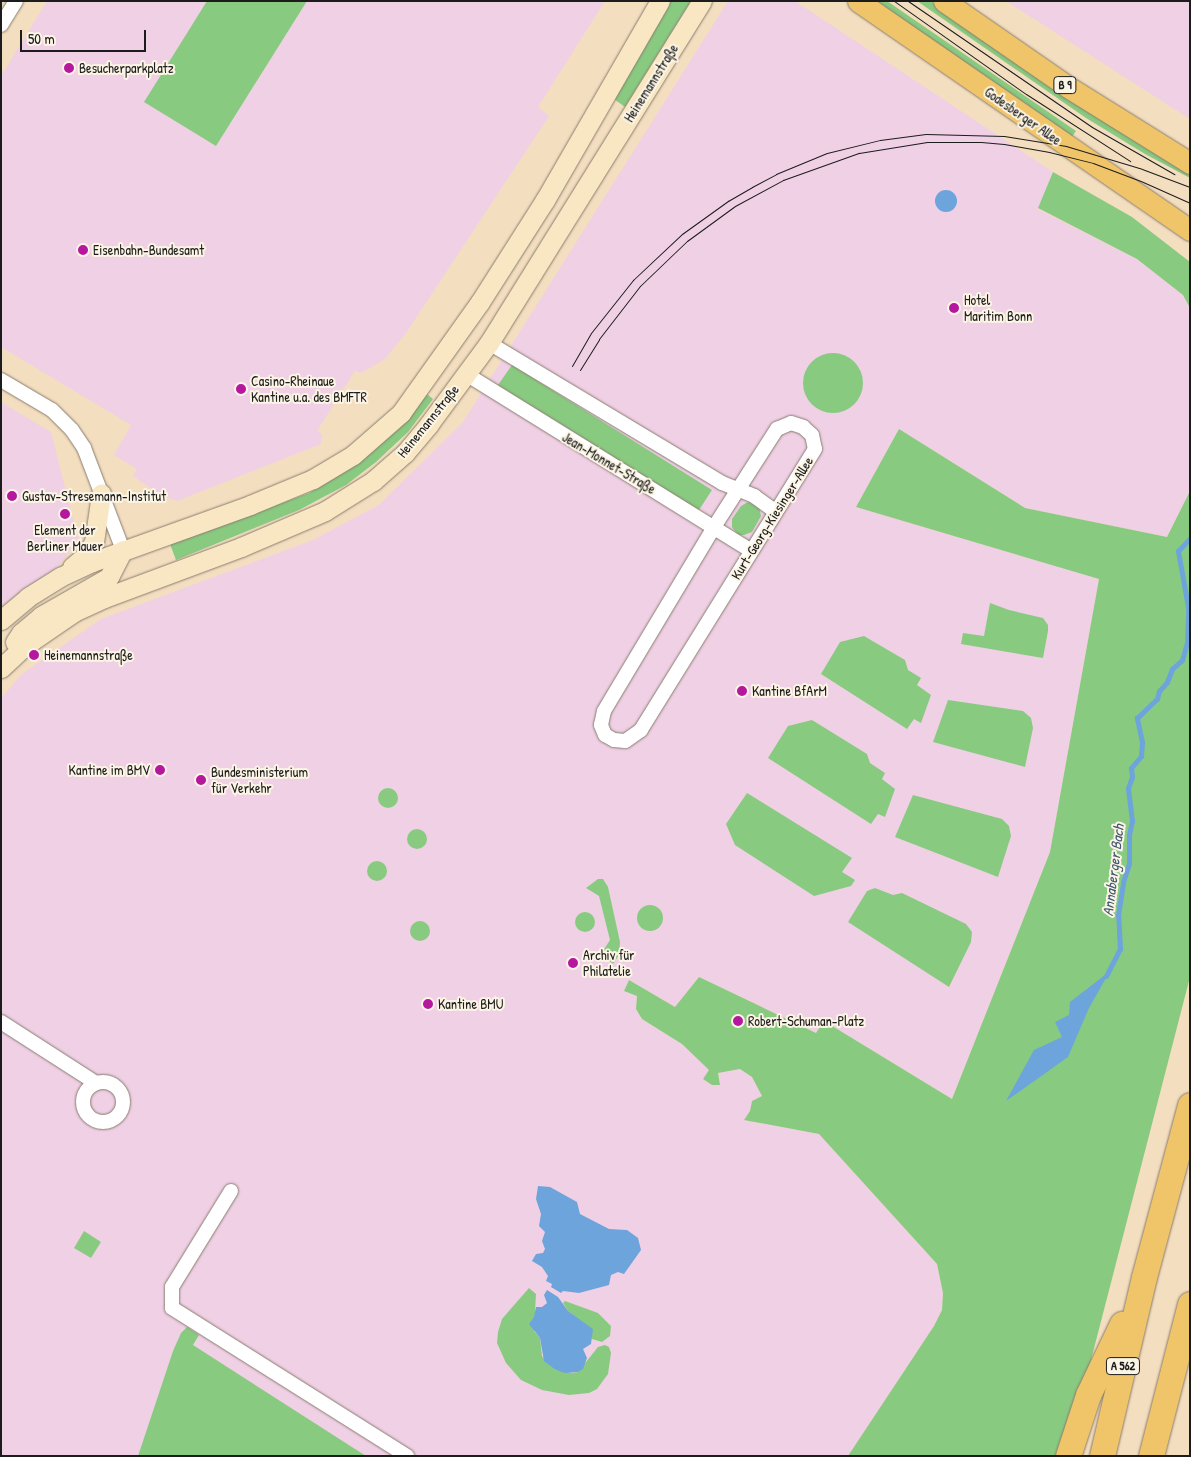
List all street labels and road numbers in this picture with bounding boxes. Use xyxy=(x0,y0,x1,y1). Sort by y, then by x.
street label: Heinemannstraße xyxy=(620,41,682,125)
road number: B 9 xyxy=(1052,76,1078,94)
street label: Godesberger Allee xyxy=(981,83,1065,149)
street label: Heinemannstraße xyxy=(394,381,462,461)
street label: Jean-Monnet-Straße xyxy=(559,429,659,497)
street label: Kurt-Georg-Kiesinger-Allee xyxy=(727,453,817,583)
road number: A 562 xyxy=(1106,1356,1140,1375)

